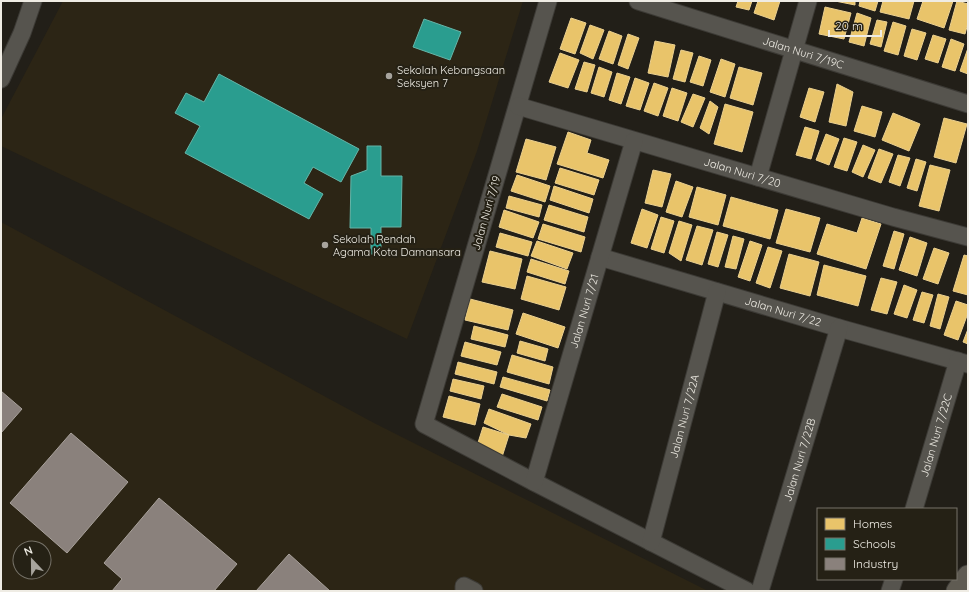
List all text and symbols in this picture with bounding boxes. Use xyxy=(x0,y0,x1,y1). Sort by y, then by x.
scale bar xyxy=(829,12,881,38)
text: 20 m xyxy=(835,18,863,33)
street label: Jalan Nuri 7/19C xyxy=(761,33,845,72)
place label: Sekolah Kebangsaan Seksyen 7 xyxy=(397,63,505,90)
marker: Sekolah Kebangsaan Seksyen 7 xyxy=(384,71,394,81)
street label: Jalan Nuri 7/20 xyxy=(702,154,782,190)
street label: Jalan Nuri 7/19 xyxy=(469,174,503,252)
place label: Sekolah Rendah Agama Kota Damansara xyxy=(333,232,461,259)
marker: Sekolah Rendah Agama Kota Damansara xyxy=(320,240,330,250)
street label: Jalan Nuri 7/21 xyxy=(567,272,602,350)
street label: Jalan Nuri 7/22 xyxy=(743,293,823,329)
street label: Jalan Nuri 7/22A xyxy=(666,373,702,460)
street label: Jalan Nuri 7/22C xyxy=(917,392,955,479)
street label: Jalan Nuri 7/22B xyxy=(780,416,819,503)
legend xyxy=(817,508,957,580)
text: Homes xyxy=(853,516,893,531)
text: Schools xyxy=(853,536,896,551)
north arrow xyxy=(12,540,52,580)
text: N xyxy=(22,543,35,559)
text: Industry xyxy=(853,556,898,571)

